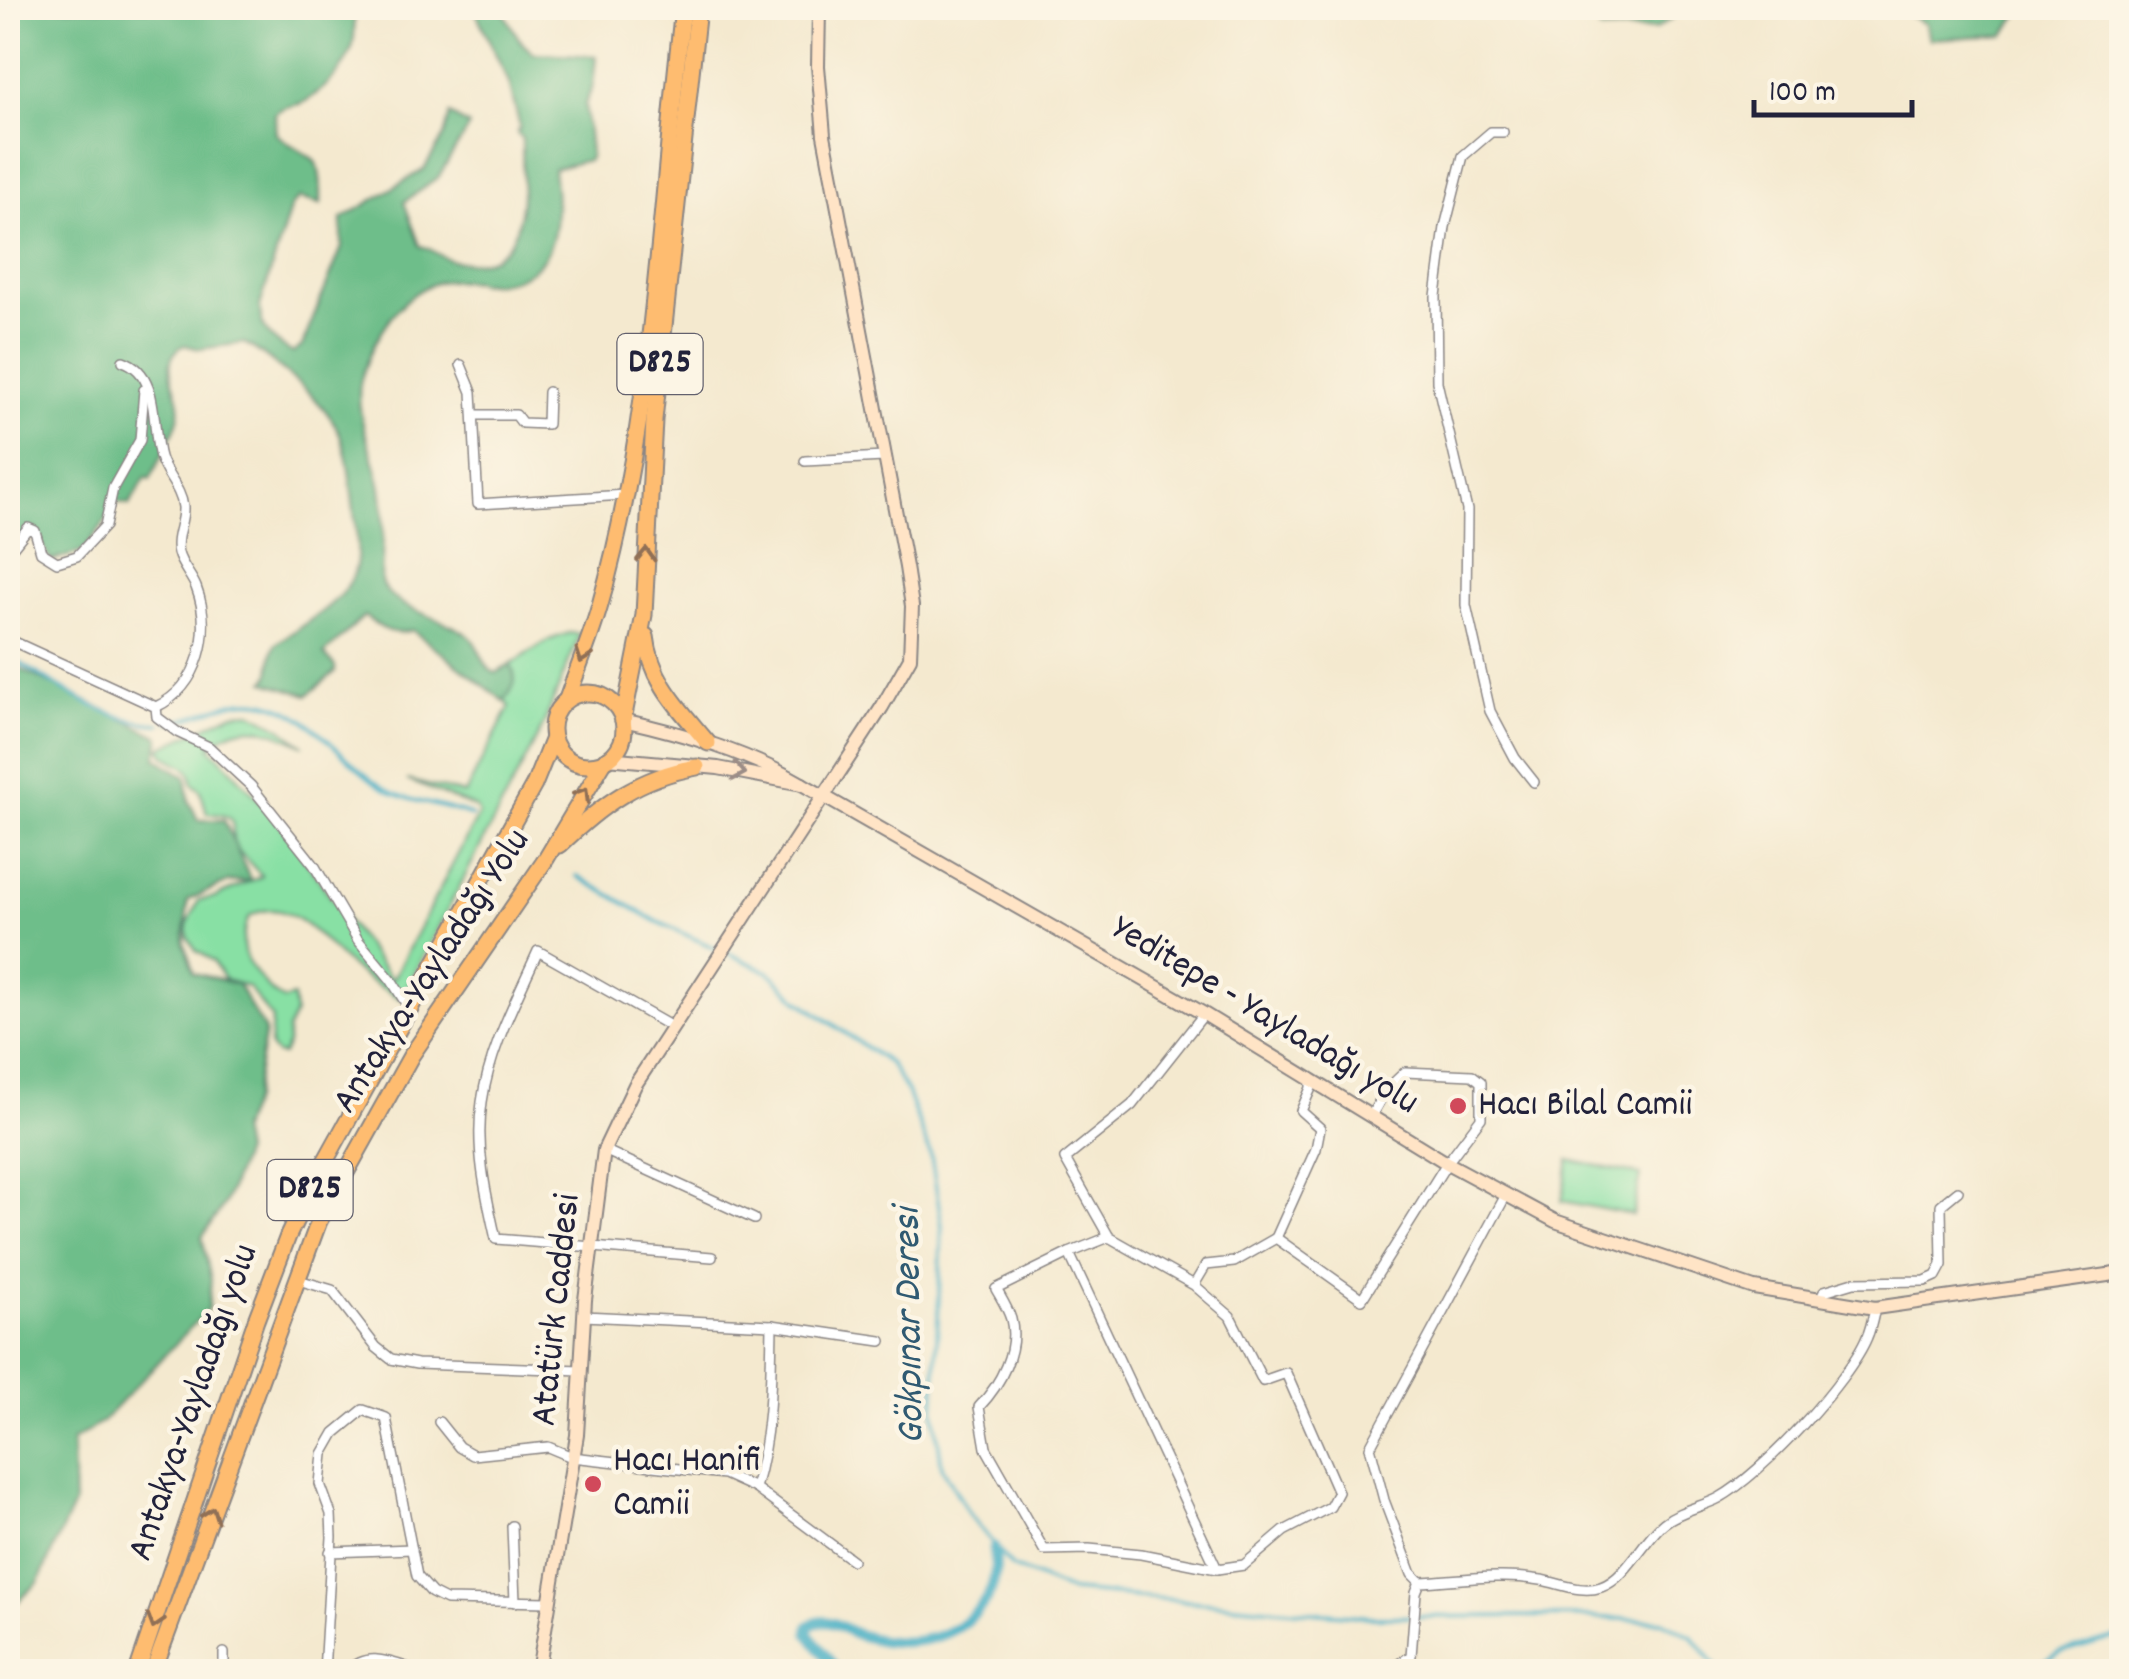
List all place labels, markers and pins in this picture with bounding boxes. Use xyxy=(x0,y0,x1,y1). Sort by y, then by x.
place label: Hacı Bilal Camii xyxy=(1478,1079,1692,1134)
marker: Hacı Bilal Camii xyxy=(1447,1095,1469,1117)
place label: Hacı Hanifi Camii xyxy=(613,1435,761,1534)
marker: Hacı Hanifi Camii xyxy=(582,1473,604,1495)

